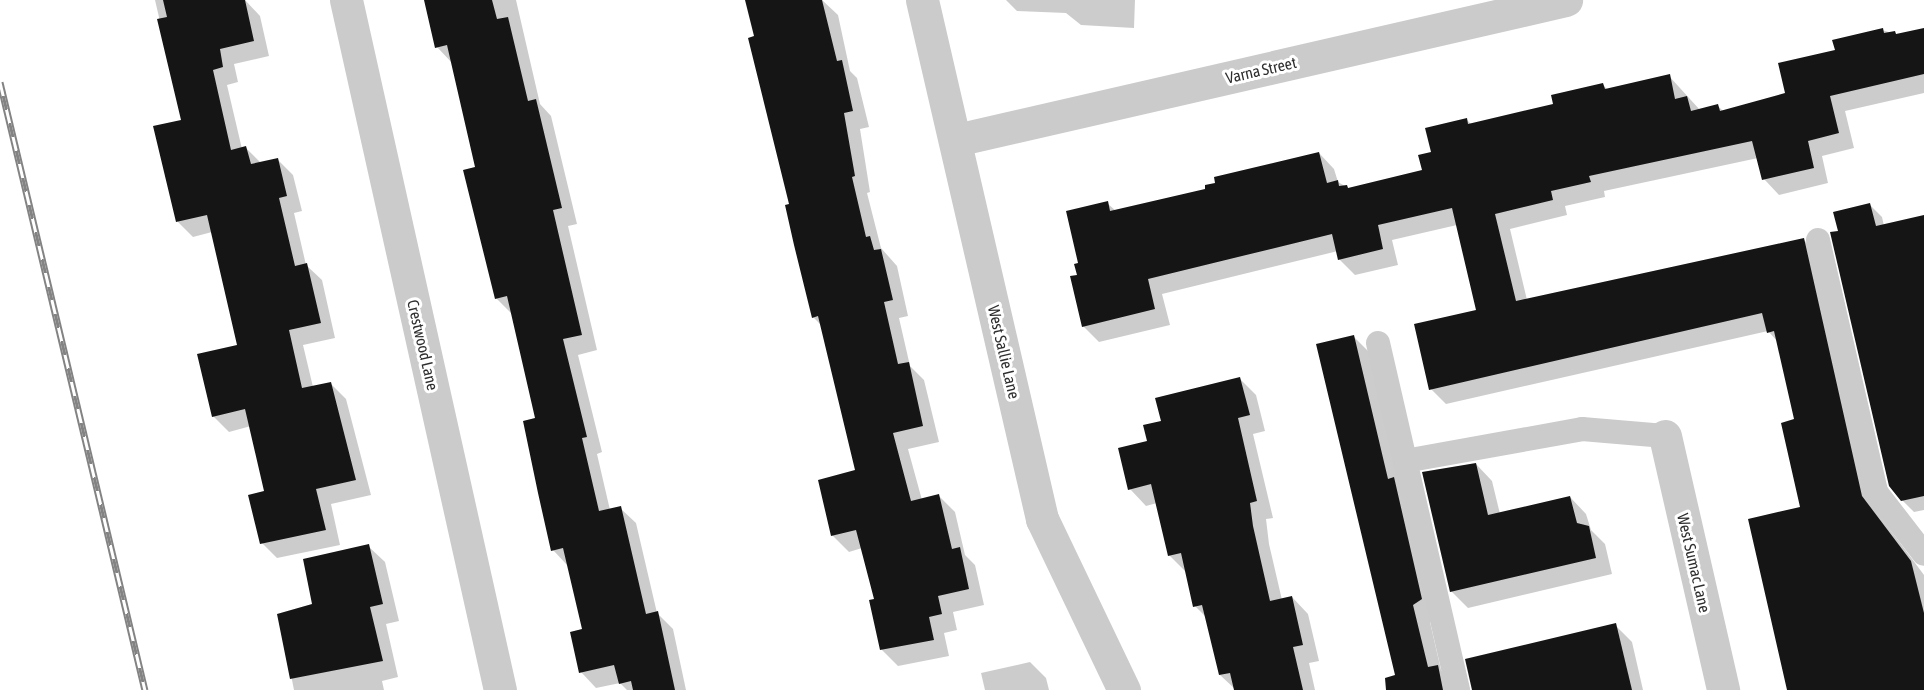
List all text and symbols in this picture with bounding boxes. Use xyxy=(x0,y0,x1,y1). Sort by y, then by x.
street label: Varna Street xyxy=(1224,53,1298,87)
street label: Crestwood Lane xyxy=(403,298,443,392)
street label: West Sallie Lane xyxy=(984,303,1024,401)
street label: West Sumac Lane xyxy=(1673,512,1715,614)

